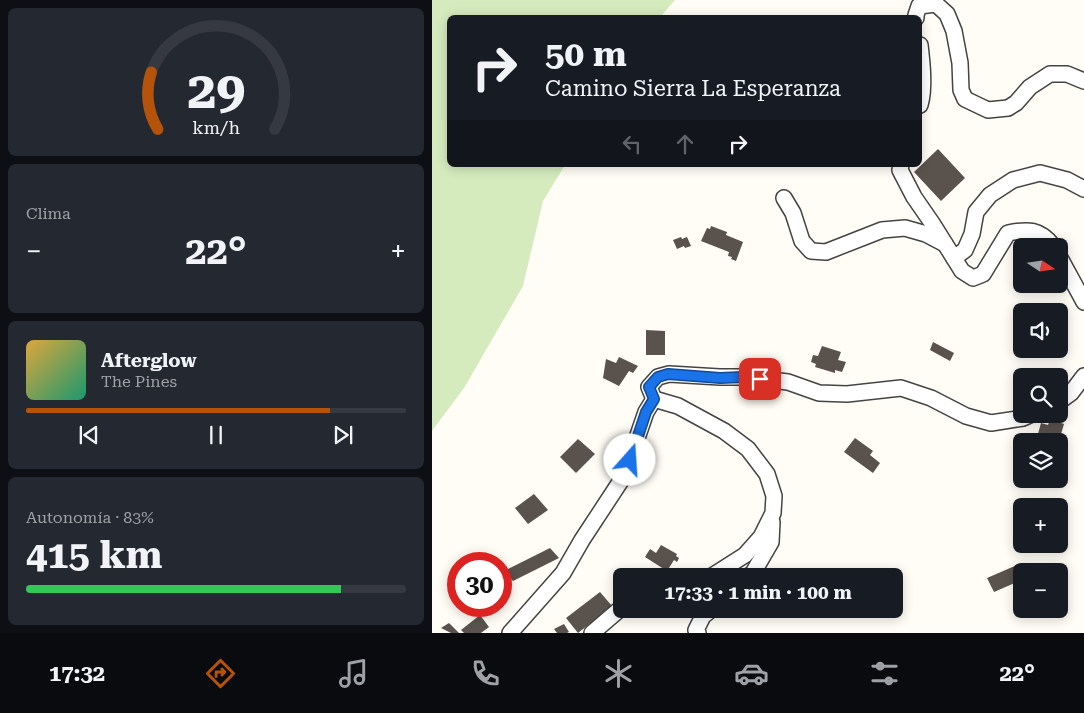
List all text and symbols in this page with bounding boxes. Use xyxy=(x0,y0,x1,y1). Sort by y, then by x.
text: 50 m xyxy=(545,34,627,75)
icon: right xyxy=(462,35,527,100)
text: 29 xyxy=(187,60,245,121)
text: Camino Sierra La Esperanza xyxy=(545,76,841,101)
text: km/h xyxy=(192,117,240,138)
icon: left xyxy=(618,130,646,158)
icon: ahead xyxy=(671,130,699,158)
icon: right xyxy=(724,130,752,158)
text: Clima xyxy=(26,204,71,223)
text: 22° xyxy=(185,229,247,273)
text: − xyxy=(26,235,42,268)
text: + xyxy=(390,235,406,268)
north arrow xyxy=(1013,238,1068,292)
map controls xyxy=(1013,238,1068,618)
button: sound xyxy=(1013,303,1068,358)
text: Afterglow xyxy=(101,349,197,372)
pin xyxy=(739,358,781,400)
icon: arrive xyxy=(746,365,774,393)
button: search xyxy=(1013,368,1068,423)
text: The Pines xyxy=(101,372,177,391)
icon: previous xyxy=(75,421,103,449)
icon: pause xyxy=(202,421,230,449)
icon: next xyxy=(329,421,357,449)
position arrow xyxy=(603,433,655,485)
button: layers xyxy=(1013,433,1068,488)
button: + xyxy=(1013,498,1068,553)
text: Autonomía · 83% xyxy=(26,508,154,527)
text: 415 km xyxy=(26,533,162,577)
speed limit sign: 30 xyxy=(447,552,512,617)
button: − xyxy=(1013,563,1068,618)
text: 17:33 · 1 min · 100 m xyxy=(664,581,852,604)
icon: directions xyxy=(203,656,238,691)
icon: music xyxy=(336,656,371,691)
icon: phone xyxy=(468,656,503,691)
icon: climate xyxy=(601,656,636,691)
icon: car xyxy=(734,656,769,691)
icon: filters xyxy=(867,656,902,691)
text: 17:32 xyxy=(49,661,105,686)
text: 22° xyxy=(999,661,1035,686)

